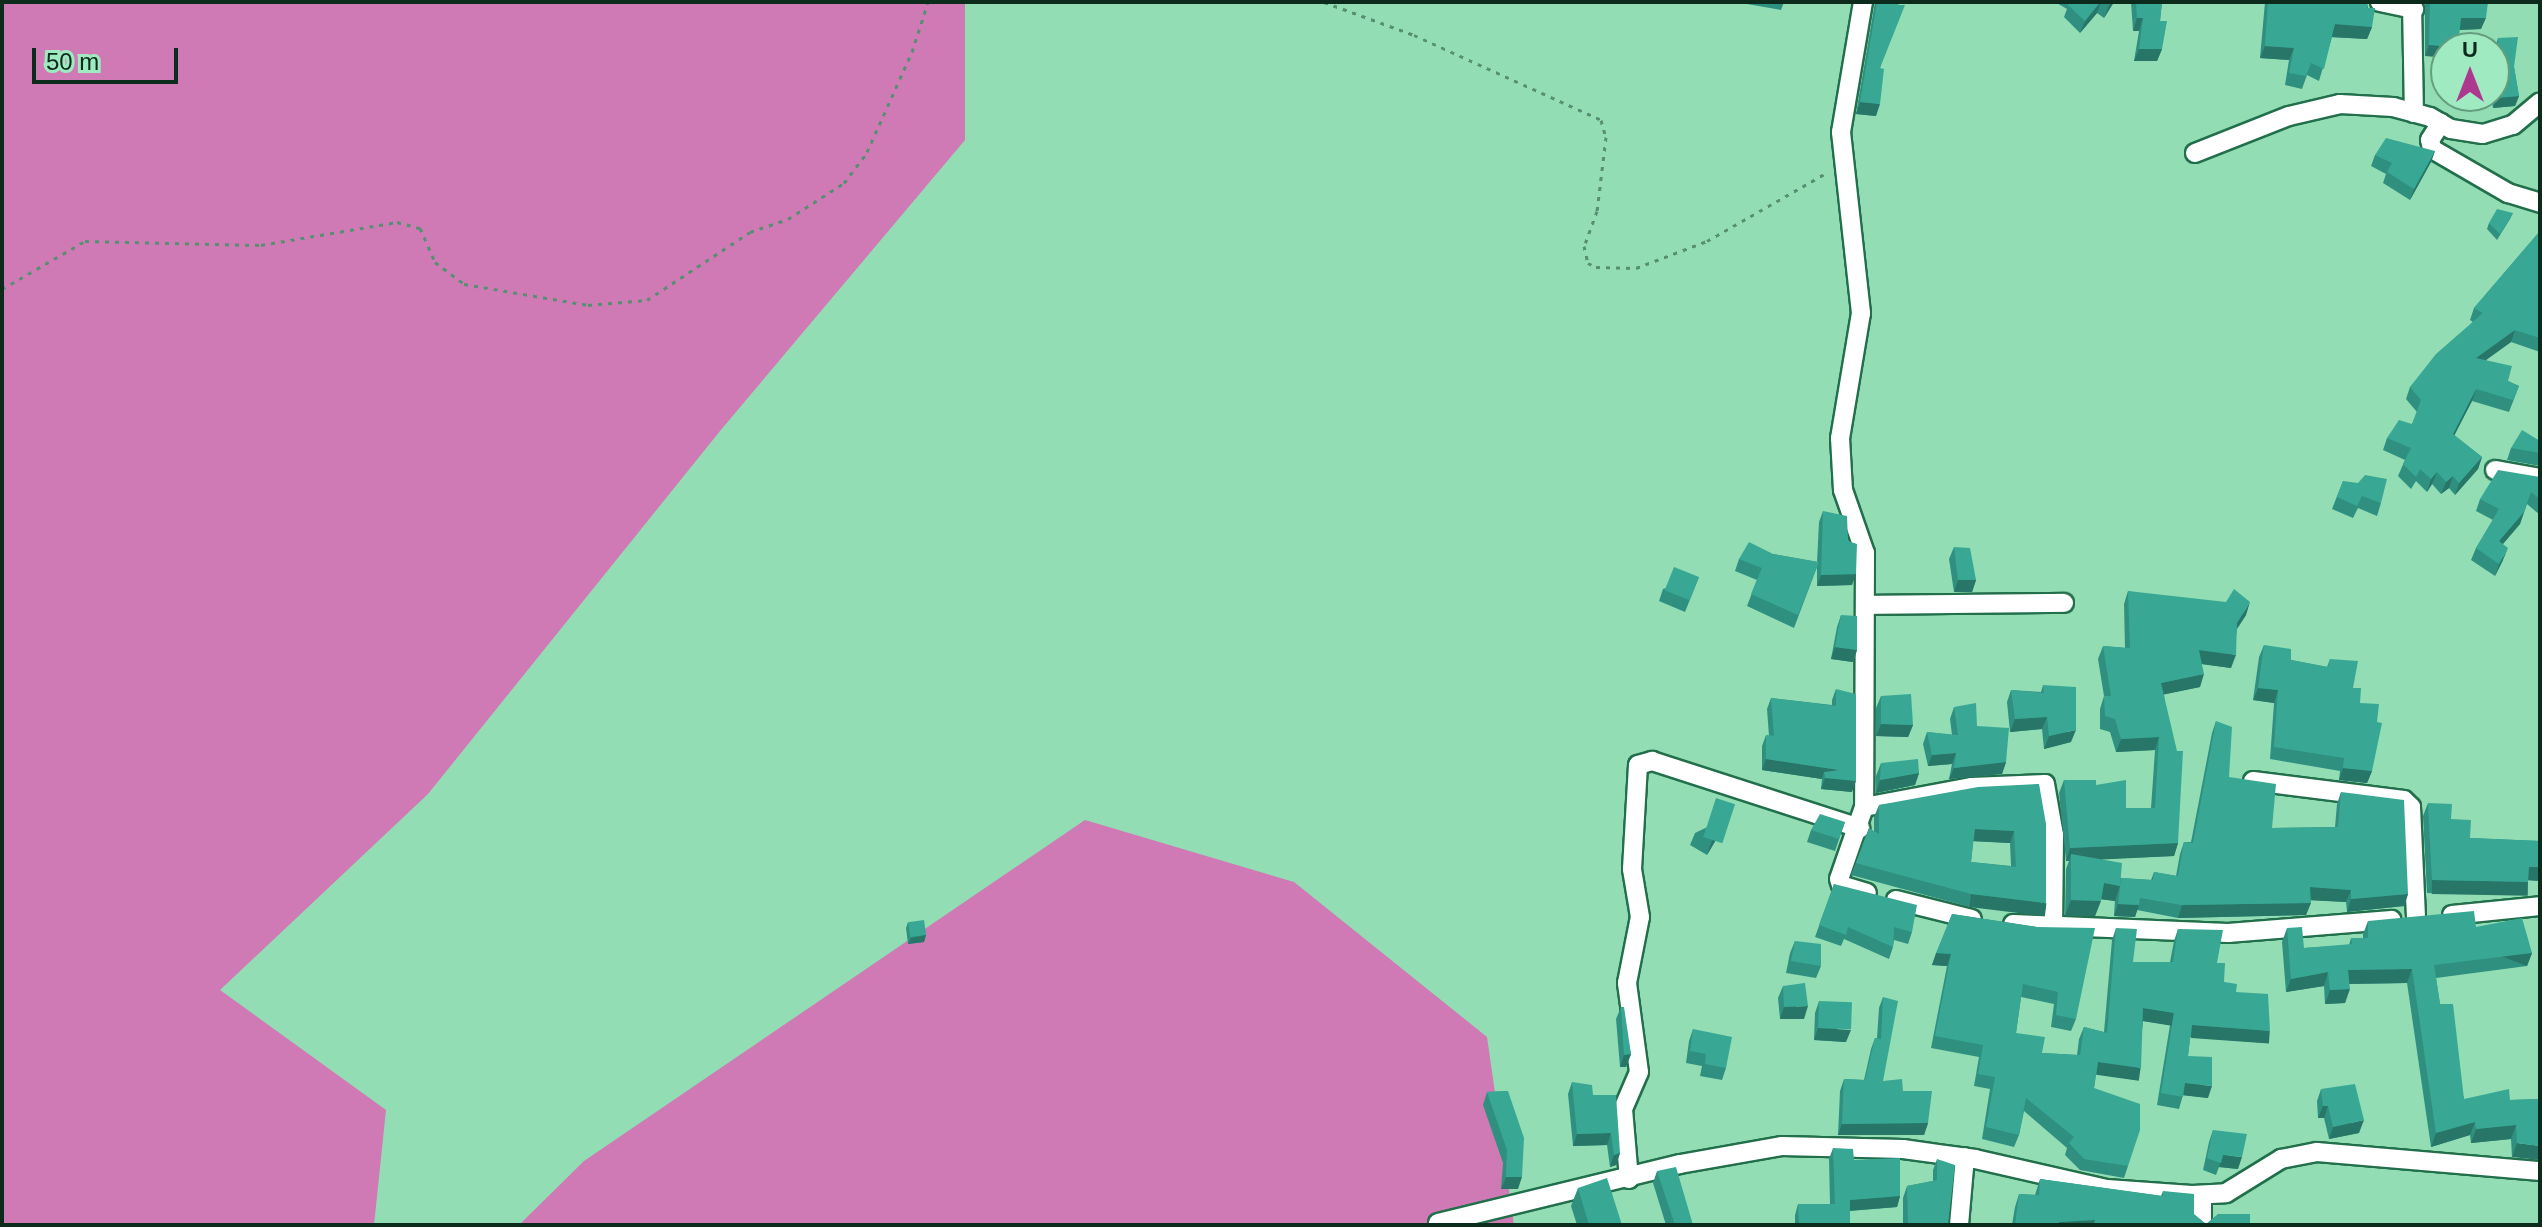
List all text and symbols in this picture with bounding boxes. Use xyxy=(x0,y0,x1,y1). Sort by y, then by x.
scale bar xyxy=(36,32,182,82)
north arrow xyxy=(2430,32,2510,112)
text: U xyxy=(2462,37,2478,62)
text: 50 m xyxy=(46,48,99,75)

